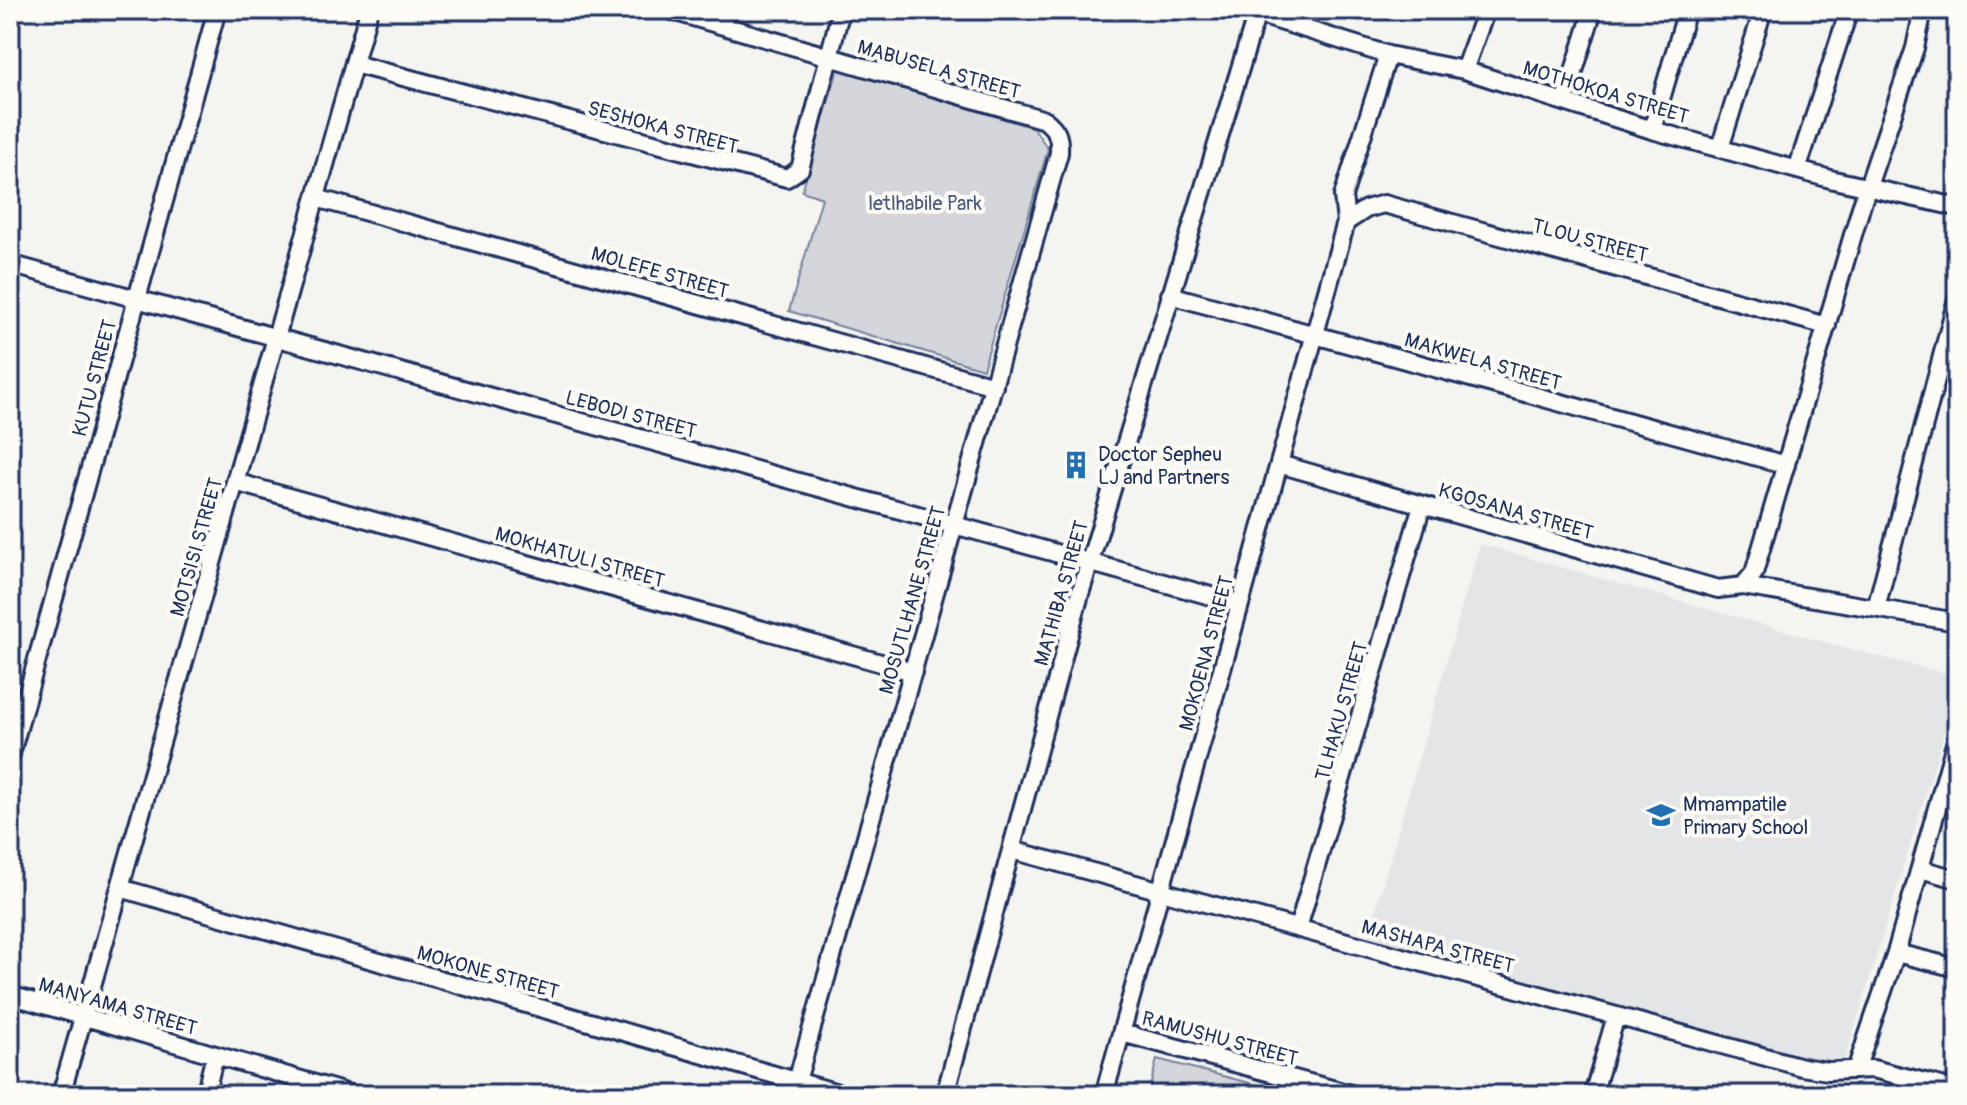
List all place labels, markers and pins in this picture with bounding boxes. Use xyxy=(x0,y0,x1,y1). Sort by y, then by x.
place label: Doctor Sepheu LJ and Partners xyxy=(1098,442,1229,490)
building icon: Doctor Sepheu LJ and Partners xyxy=(1061,450,1091,480)
place label: Mmampatile Primary School xyxy=(1683,792,1808,840)
school or university icon: Mmampatile Primary School xyxy=(1646,800,1676,830)

